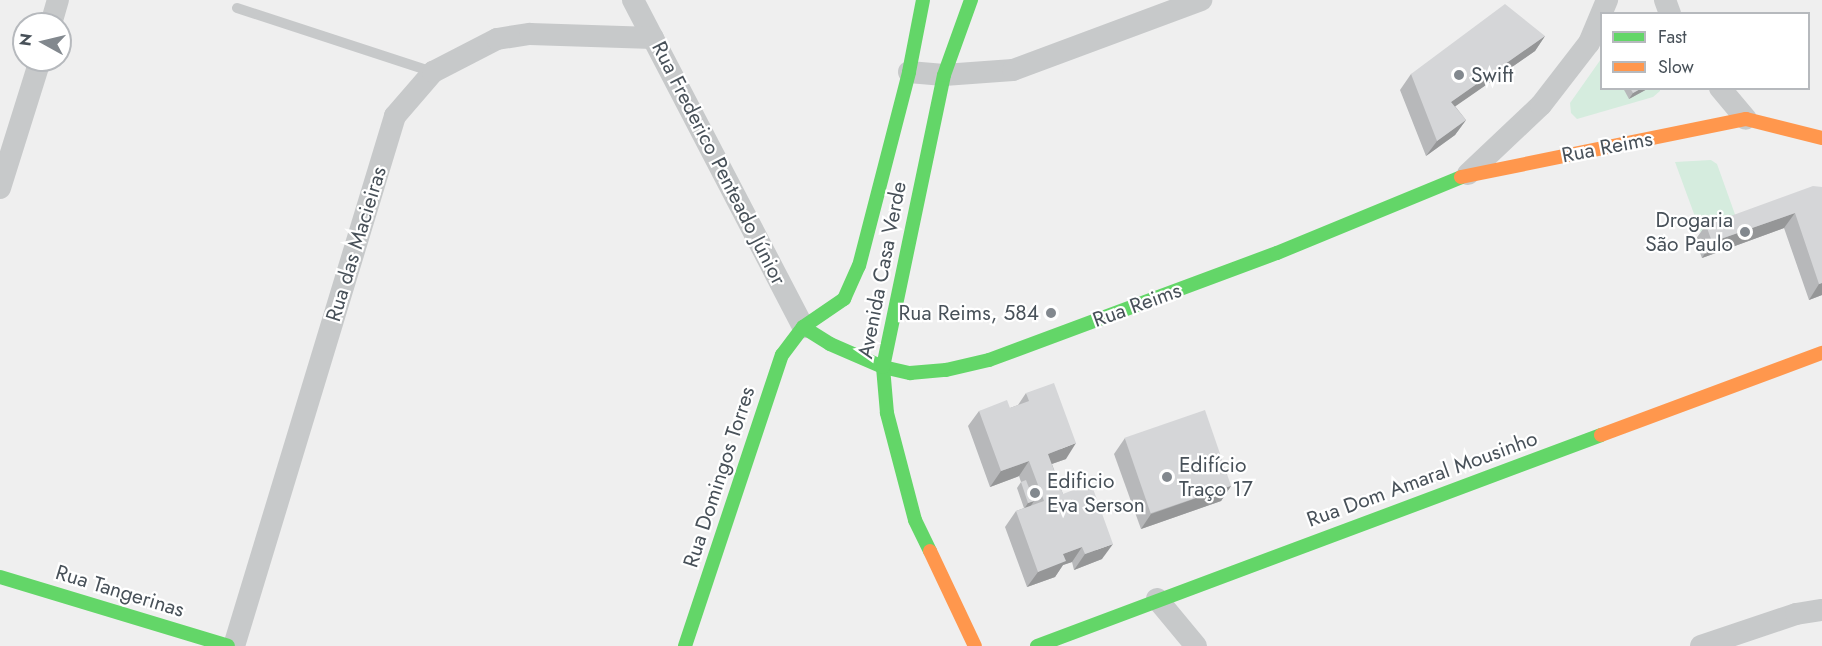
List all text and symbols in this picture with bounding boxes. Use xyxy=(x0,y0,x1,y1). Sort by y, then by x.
north arrow xyxy=(12,12,72,72)
legend xyxy=(1600,12,1810,90)
text: Fast xyxy=(1658,24,1687,50)
text: N xyxy=(13,32,38,48)
street label: Rua Frederico Penteado Júnior xyxy=(647,37,791,289)
text: Slow xyxy=(1658,54,1694,80)
place label: Swift xyxy=(1471,62,1513,88)
marker: Swift xyxy=(1452,68,1466,82)
street label: Rua Reims xyxy=(1559,126,1655,168)
street label: Rua das Macieiras xyxy=(320,163,392,325)
street label: Avenida Casa Verde xyxy=(852,179,912,361)
place label: Drogaria São Paulo xyxy=(1645,207,1733,257)
marker: Drogaria São Paulo xyxy=(1738,225,1752,239)
street label: Rua Reims xyxy=(1089,277,1185,333)
place label: Rua Reims, 584 xyxy=(899,300,1039,326)
marker: Rua Reims, 584 xyxy=(1044,306,1058,320)
street label: Rua Domingos Torres xyxy=(678,383,760,571)
street label: Rua Dom Amaral Mousinho xyxy=(1303,426,1541,532)
place label: Edifício Traço 17 xyxy=(1179,452,1253,502)
place label: Edificio Eva Serson xyxy=(1047,468,1145,518)
marker: Edifício Traço 17 xyxy=(1160,470,1174,484)
marker: Edificio Eva Serson xyxy=(1028,486,1042,500)
street label: Rua Tangerinas xyxy=(53,560,187,622)

